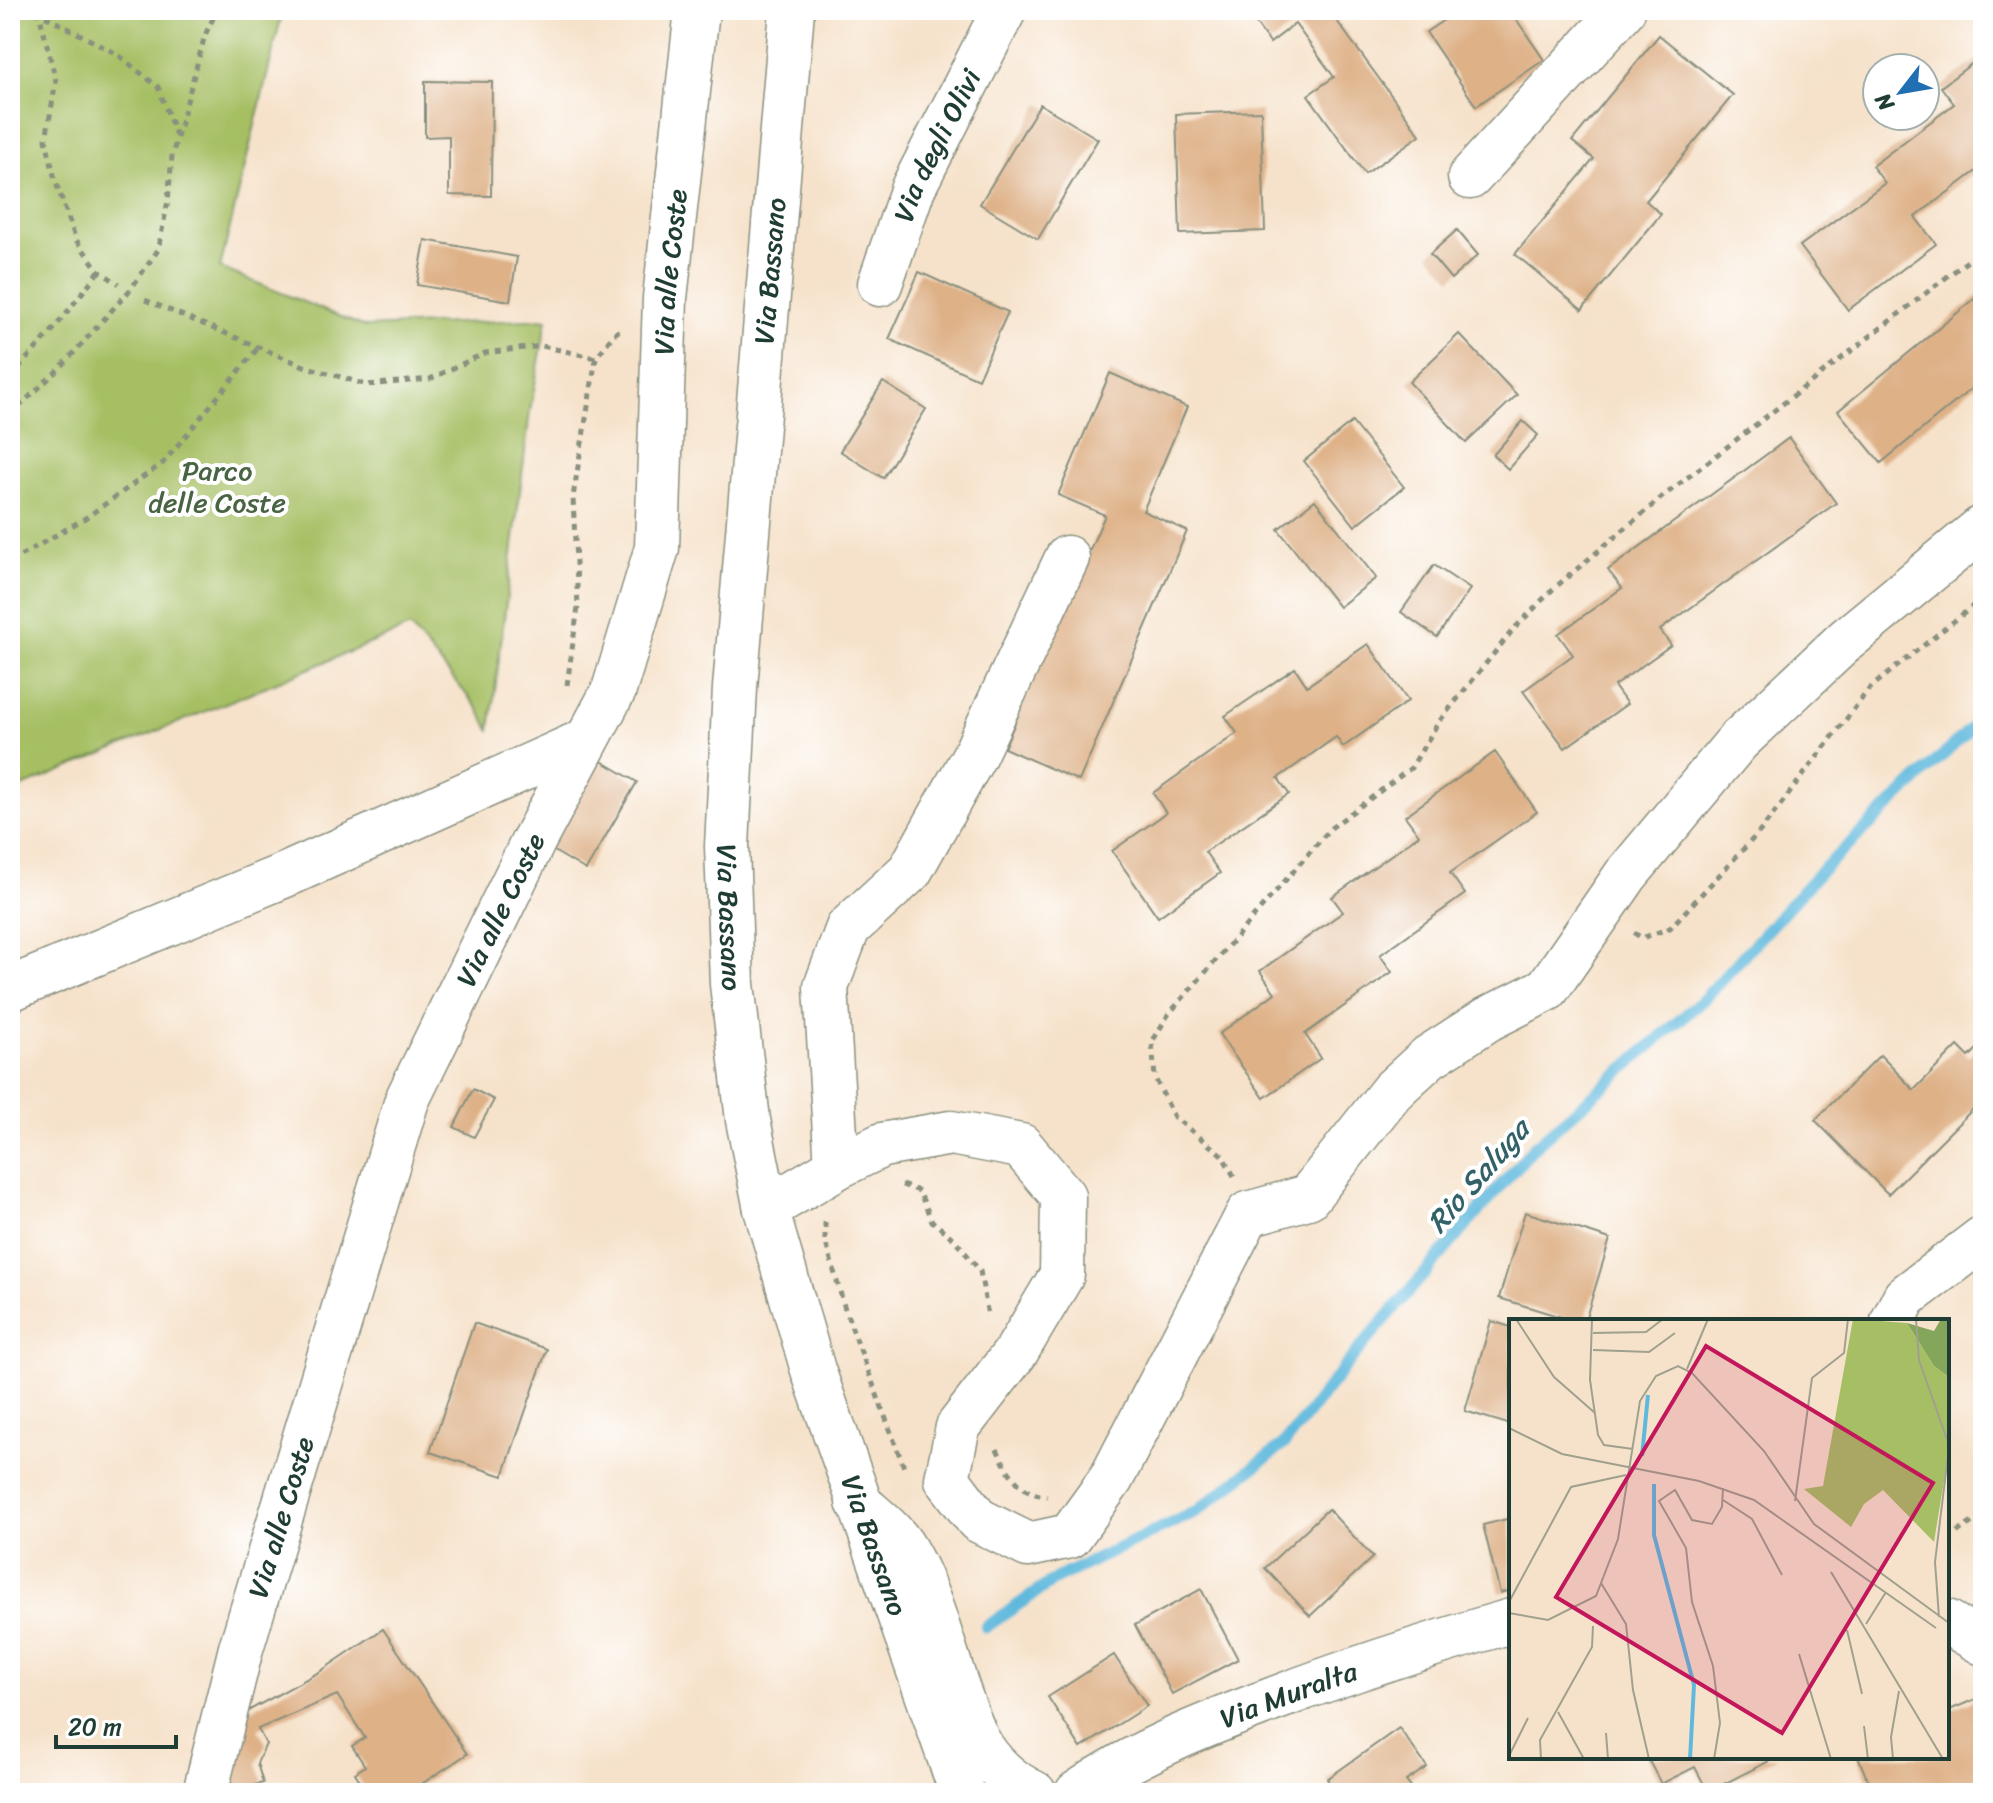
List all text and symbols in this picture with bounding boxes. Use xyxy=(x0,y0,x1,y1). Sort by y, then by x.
north arrow xyxy=(1861,52,1941,132)
street label: Via degli Olivi xyxy=(879,59,995,228)
text: N xyxy=(1863,85,1905,119)
street label: Via alle Coste xyxy=(639,187,701,356)
street label: Via Bassano xyxy=(739,196,801,346)
park label: Parco delle Coste xyxy=(148,446,286,527)
street label: Via alle Coste xyxy=(442,824,559,995)
street label: Via Bassano xyxy=(702,843,757,992)
water label: Rio Saluga xyxy=(1412,1103,1546,1246)
inset map xyxy=(1509,1319,1949,1759)
street label: Via alle Coste xyxy=(233,1431,328,1604)
street label: Via Bassano xyxy=(827,1468,922,1623)
street label: Via Muralta xyxy=(1212,1646,1365,1742)
scale bar xyxy=(56,1699,176,1749)
text: 20 m xyxy=(68,1706,122,1748)

